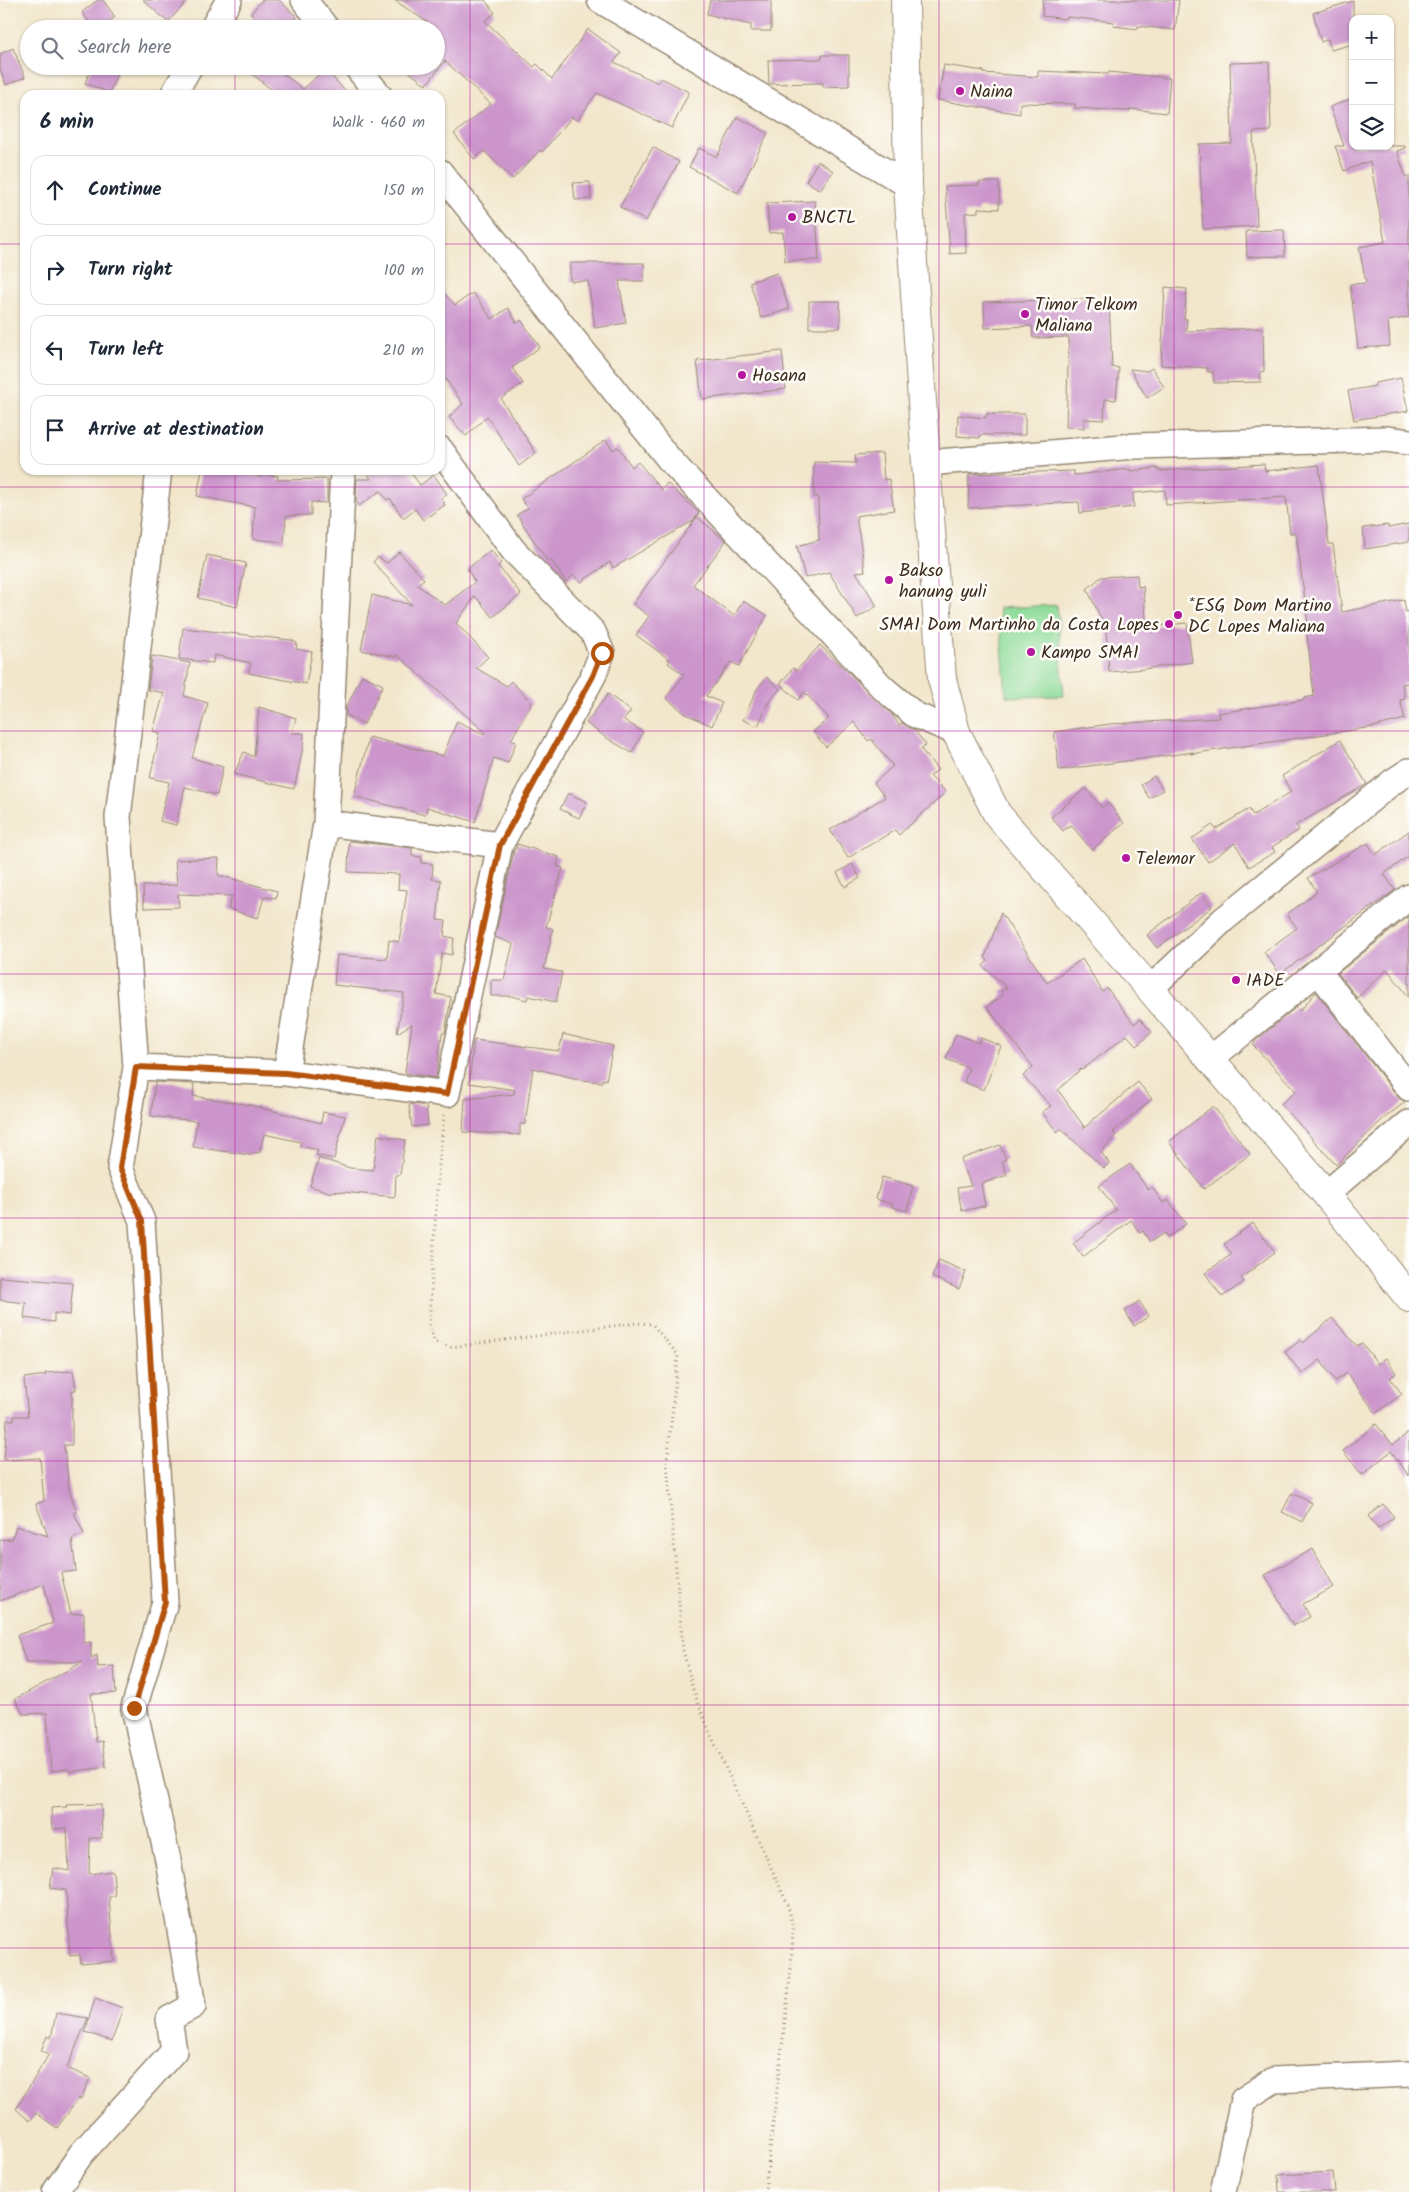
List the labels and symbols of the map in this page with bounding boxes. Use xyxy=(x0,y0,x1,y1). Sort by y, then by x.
place label: Naina xyxy=(970,78,1013,107)
marker: Naina xyxy=(954,85,966,97)
place label: BNCTL xyxy=(802,204,856,233)
marker: BNCTL xyxy=(786,211,798,223)
place label: Timor Telkom Maliana xyxy=(1035,291,1138,341)
marker: Timor Telkom Maliana xyxy=(1019,308,1031,320)
place label: Hosana xyxy=(752,362,806,391)
marker: Hosana xyxy=(736,369,748,381)
place label: Bakso hanung yuli xyxy=(899,557,987,607)
marker: Bakso hanung yuli xyxy=(883,574,895,586)
place label: *ESG Dom Martino DC Lopes Maliana xyxy=(1188,592,1332,642)
marker: *ESG Dom Martino DC Lopes Maliana xyxy=(1172,609,1184,621)
place label: SMA1 Dom Martinho da Costa Lopes xyxy=(879,611,1159,640)
marker: SMA1 Dom Martinho da Costa Lopes xyxy=(1163,618,1175,630)
place label: Kampo SMA1 xyxy=(1041,639,1139,668)
route start xyxy=(591,642,614,665)
marker: Kampo SMA1 xyxy=(1025,646,1037,658)
place label: Telemor xyxy=(1136,845,1196,874)
marker: Telemor xyxy=(1120,852,1132,864)
place label: IADE xyxy=(1246,967,1285,996)
marker: IADE xyxy=(1230,974,1242,986)
route end xyxy=(123,1697,146,1720)

